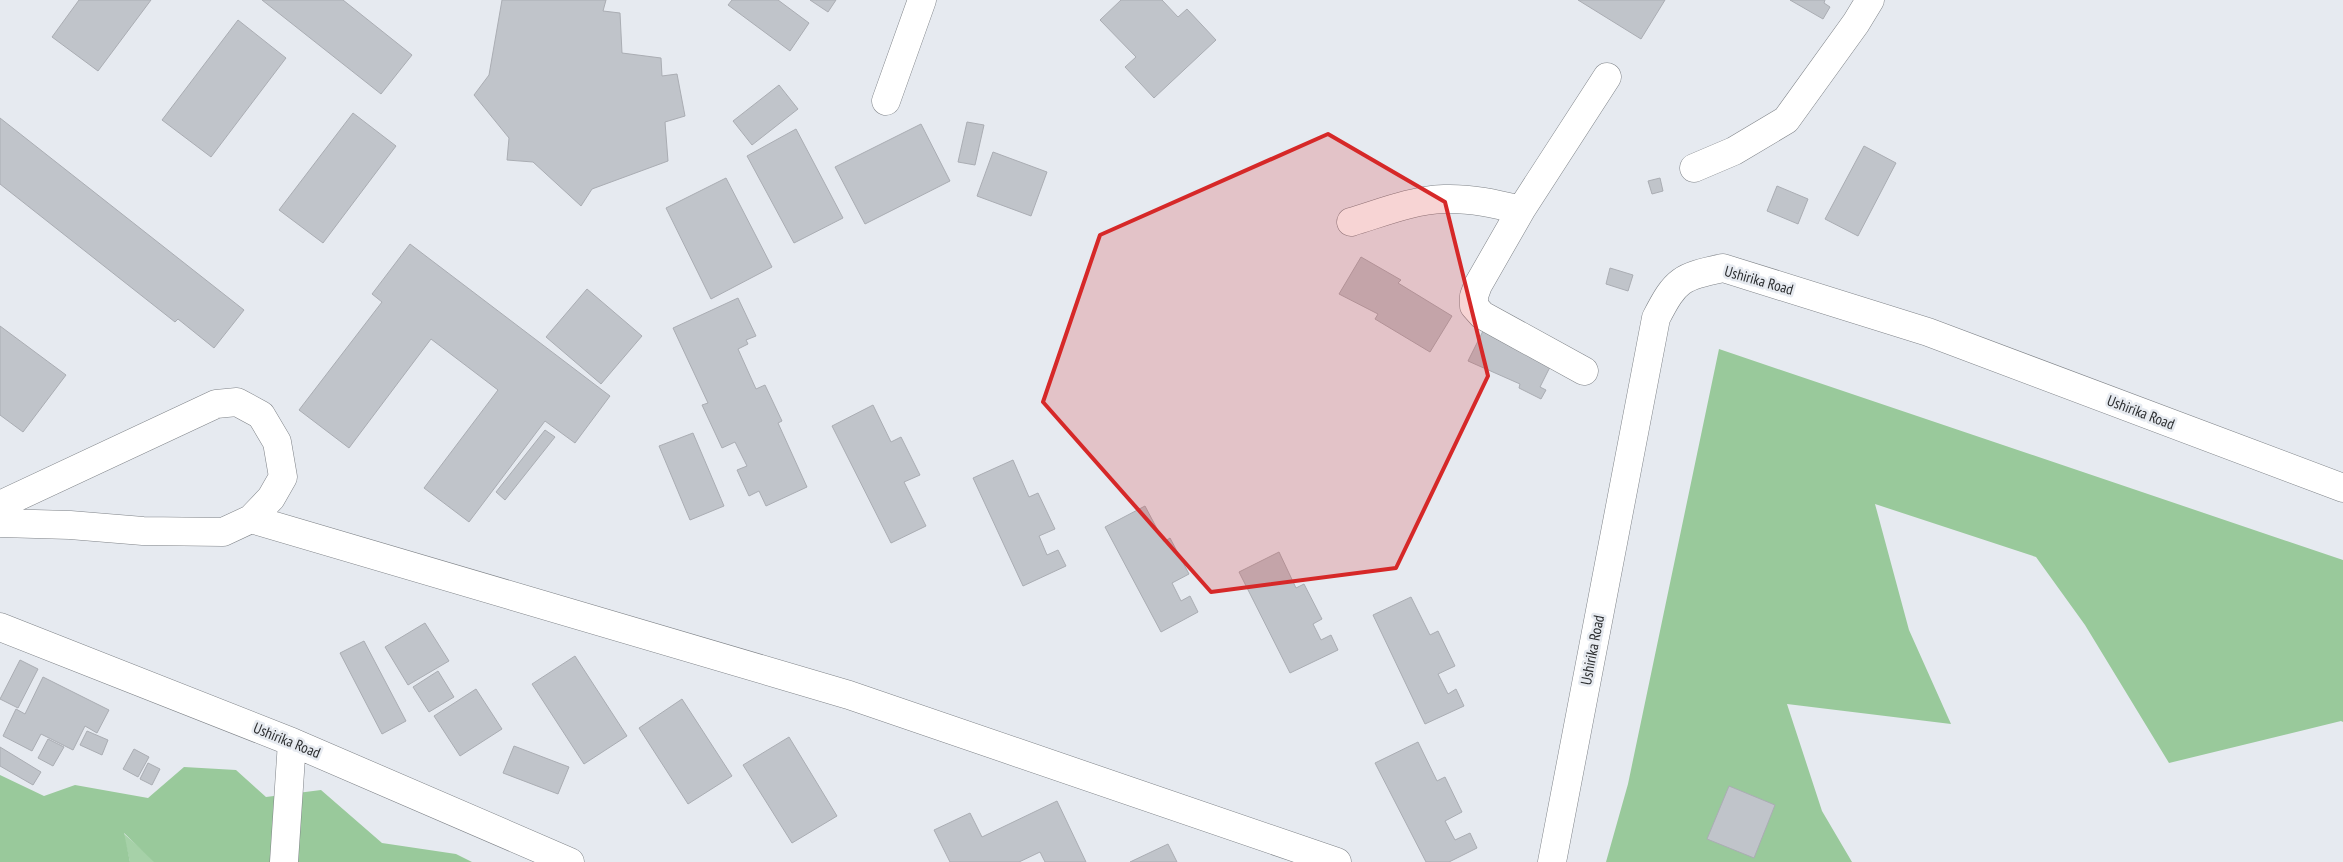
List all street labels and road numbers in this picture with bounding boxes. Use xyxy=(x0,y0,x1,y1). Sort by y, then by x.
street label: Ushirika Road xyxy=(1722,261,1796,299)
street label: Ushirika Road xyxy=(2105,390,2177,434)
street label: Ushirika Road xyxy=(1576,613,1608,687)
street label: Ushirika Road xyxy=(251,718,323,762)

